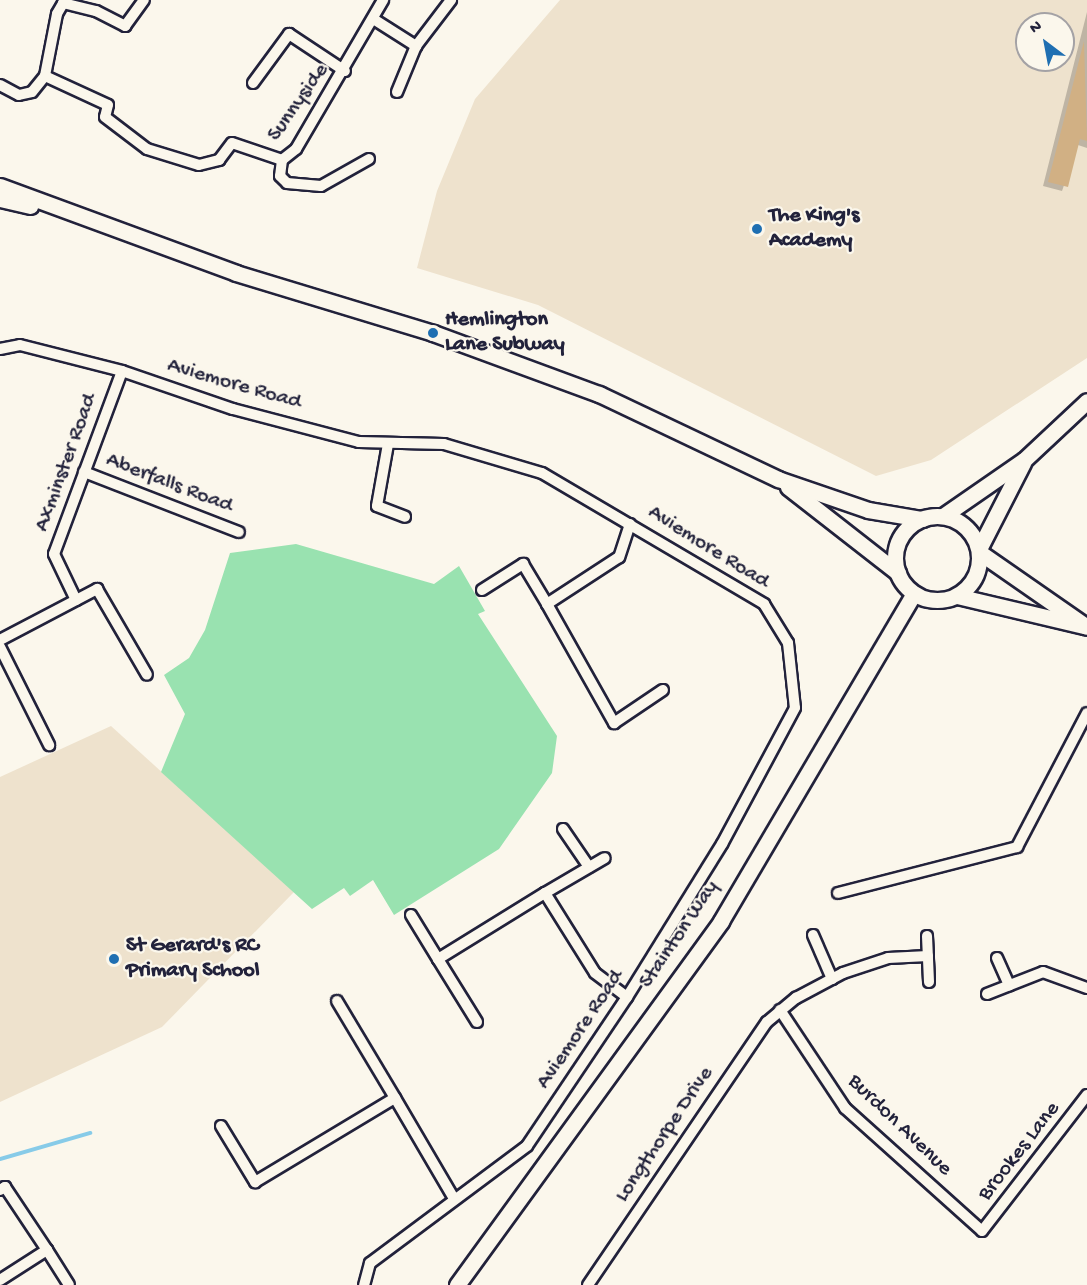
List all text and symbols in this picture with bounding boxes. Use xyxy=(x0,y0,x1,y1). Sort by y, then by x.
north arrow xyxy=(1015,12,1075,72)
text: N xyxy=(1027,17,1046,39)
street label: Sunnyside xyxy=(263,59,335,147)
place label: The King's Academy xyxy=(769,203,859,254)
marker: The King's Academy xyxy=(750,222,764,236)
place label: Hemlington Lane Subway xyxy=(445,307,565,358)
marker: Hemlington Lane Subway xyxy=(426,326,440,340)
street label: Aviemore Road xyxy=(164,353,304,417)
street label: Axminster Road xyxy=(30,390,104,536)
street label: Aberfalls Road xyxy=(102,448,236,520)
street label: Aviemore Road xyxy=(642,500,774,596)
street label: Stainton Way xyxy=(634,876,726,994)
place label: St Gerard's RC Primary School xyxy=(126,933,260,984)
marker: St Gerard's RC Primary School xyxy=(107,952,121,966)
street label: Aviemore Road xyxy=(531,965,631,1095)
street label: Longthorpe Drive xyxy=(610,1062,720,1208)
street label: Burdon Avenue xyxy=(841,1069,957,1183)
street label: Brookes Lane xyxy=(973,1097,1067,1207)

